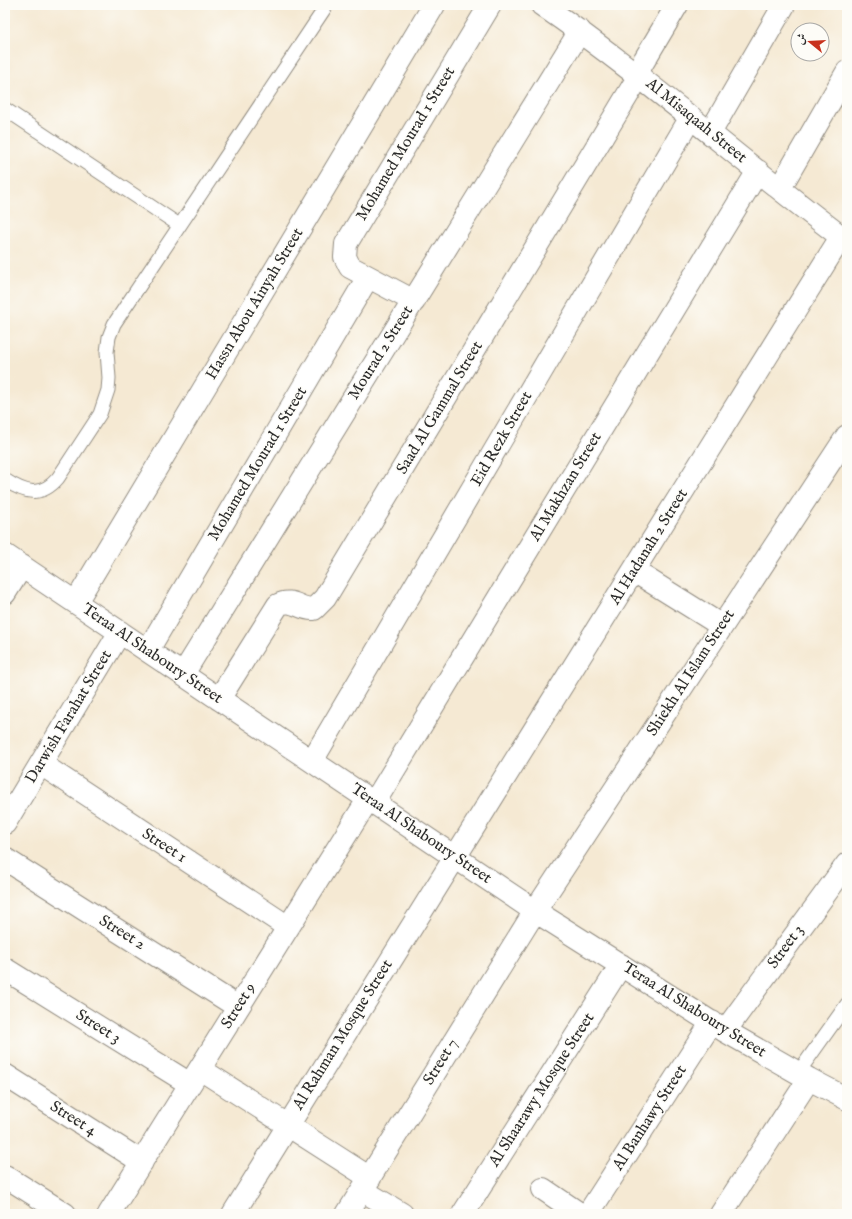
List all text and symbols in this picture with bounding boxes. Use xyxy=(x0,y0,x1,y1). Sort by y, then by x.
north arrow xyxy=(790,22,830,62)
text: ش xyxy=(793,32,810,47)
street label: Mohamed Mourad 1 Street xyxy=(352,63,460,225)
street label: Al Misaqaah Street xyxy=(641,74,751,168)
street label: Hassn Abou Ainyah Street xyxy=(202,224,309,384)
street label: Mourad 2 Street xyxy=(344,302,418,404)
street label: Saad Al Gammal Street xyxy=(392,337,488,478)
street label: Mohamed Mourad 1 Street xyxy=(204,383,312,545)
street label: Eid Rezk Street xyxy=(467,388,537,490)
street label: Al Makhzan Street xyxy=(525,428,607,546)
street label: Al Hadanah 2 Street xyxy=(605,485,693,610)
street label: Teraa Al Shaboury Street xyxy=(78,599,227,709)
street label: Shiekh Al Islam Street xyxy=(643,606,740,740)
street label: Darwish Farahat Street xyxy=(21,646,117,787)
street label: Teraa Al Shaboury Street xyxy=(347,779,496,889)
street label: Street 1 xyxy=(138,824,190,868)
street label: Street 2 xyxy=(95,911,149,955)
street label: Street 3 xyxy=(763,921,809,973)
street label: Al Rahman Mosque Street xyxy=(288,956,398,1115)
street label: Teraa Al Shaboury Street xyxy=(619,958,770,1063)
street label: Street 9 xyxy=(217,979,261,1033)
street label: Street 3 xyxy=(72,1005,124,1049)
street label: Al Shaarawy Mosque Street xyxy=(484,1009,600,1172)
street label: Street 7 xyxy=(419,1035,463,1089)
street label: Al Banhawy Street xyxy=(608,1061,692,1175)
street label: Street 4 xyxy=(46,1097,100,1141)

